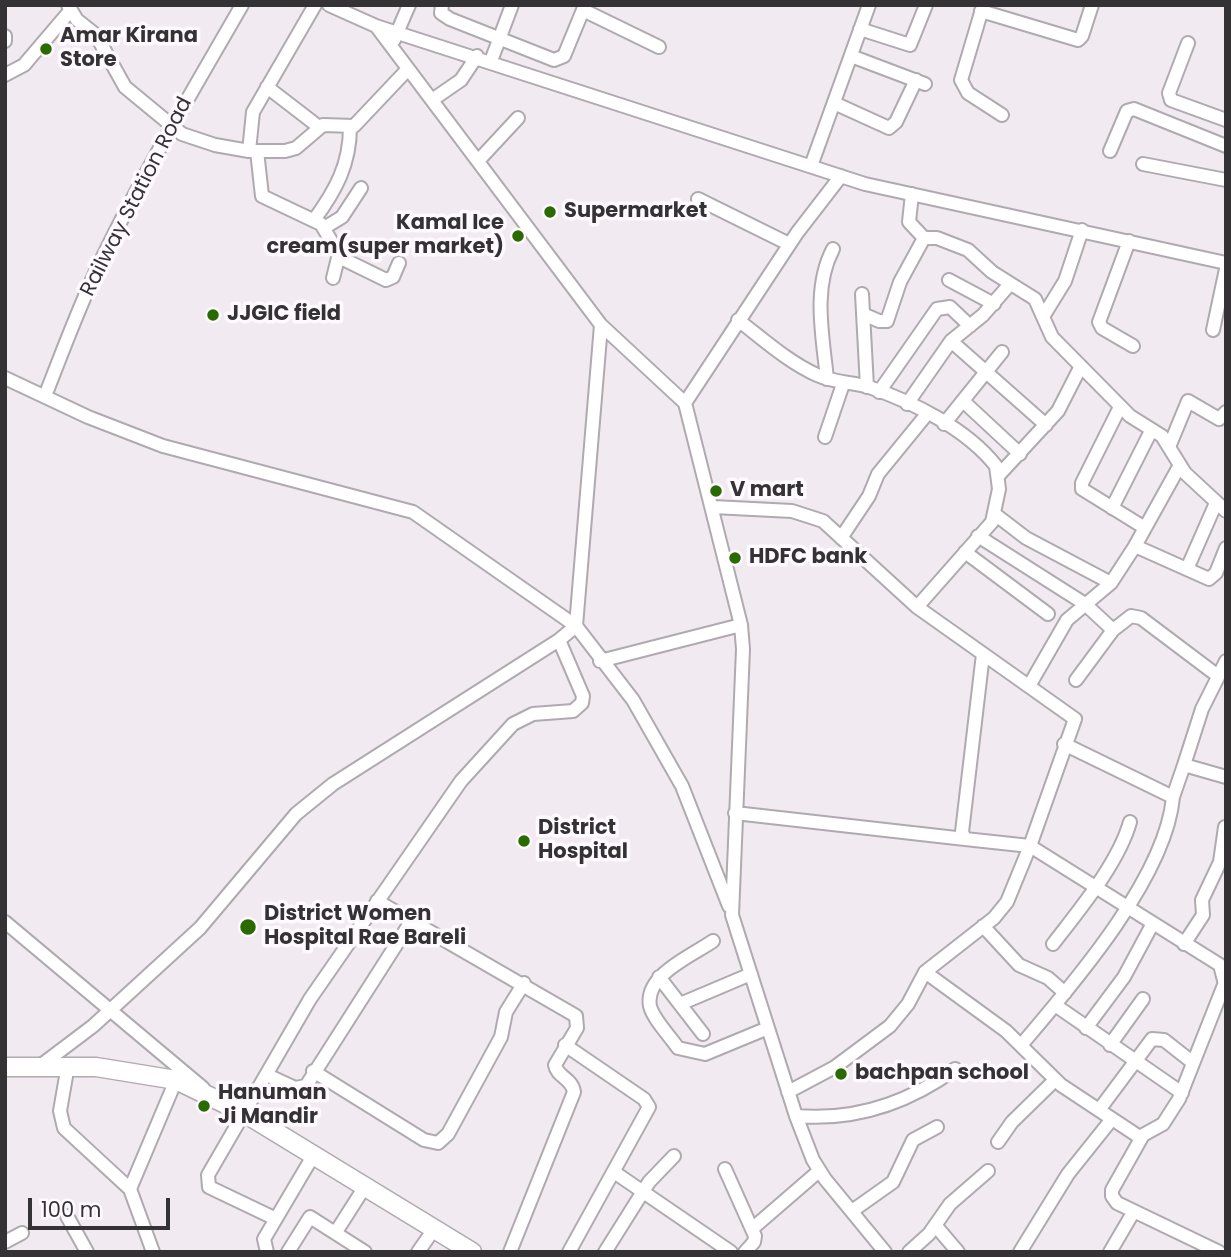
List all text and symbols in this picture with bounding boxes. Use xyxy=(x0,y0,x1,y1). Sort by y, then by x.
place label: Amar Kirana Store xyxy=(60,24,198,74)
marker: Amar Kirana Store xyxy=(38,41,54,57)
street label: Railway Station Road xyxy=(76,93,198,301)
place label: Supermarket xyxy=(564,199,707,225)
marker: Supermarket xyxy=(542,204,558,220)
place label: Kamal Ice cream(super market) xyxy=(266,211,504,261)
marker: Kamal Ice cream(super market) xyxy=(510,228,526,244)
place label: JJGIC field xyxy=(227,302,341,328)
marker: JJGIC field xyxy=(205,307,221,323)
place label: V mart xyxy=(730,478,804,504)
marker: V mart xyxy=(708,483,724,499)
place label: HDFC bank xyxy=(749,545,867,571)
marker: HDFC bank xyxy=(727,550,743,566)
place label: District Hospital xyxy=(538,816,628,866)
marker: District Hospital xyxy=(516,833,532,849)
place label: District Women Hospital Rae Bareli xyxy=(264,902,466,952)
marker: District Women Hospital Rae Bareli xyxy=(238,917,258,937)
place label: bachpan school xyxy=(855,1061,1029,1087)
marker: bachpan school xyxy=(833,1066,849,1082)
place label: Hanuman Ji Mandir xyxy=(218,1081,327,1131)
marker: Hanuman Ji Mandir xyxy=(196,1098,212,1114)
scale bar xyxy=(32,1184,173,1228)
text: 100 m xyxy=(41,1195,101,1224)

